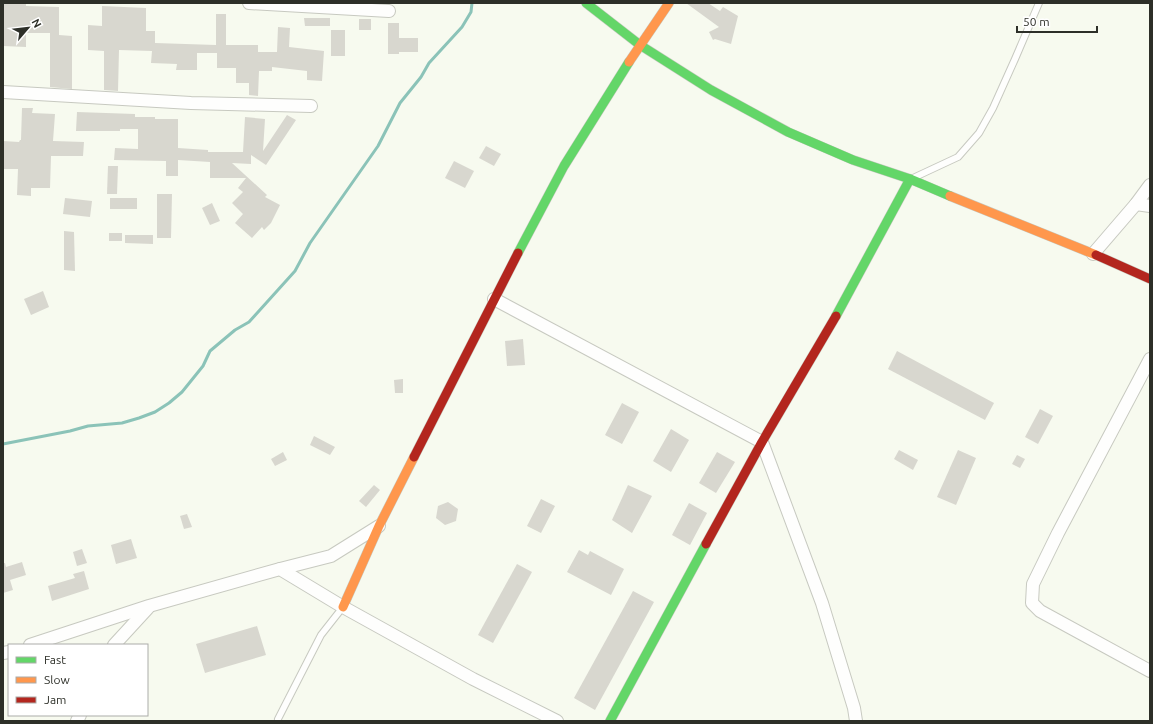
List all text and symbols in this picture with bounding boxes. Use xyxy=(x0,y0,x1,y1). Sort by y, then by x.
north arrow xyxy=(8,8,48,48)
scale bar xyxy=(1017,8,1097,34)
text: 50 m xyxy=(1023,15,1050,28)
text: N xyxy=(30,17,44,30)
legend xyxy=(8,644,148,716)
text: Fast xyxy=(44,653,66,666)
text: Slow xyxy=(44,673,70,686)
text: Jam xyxy=(44,693,66,706)

